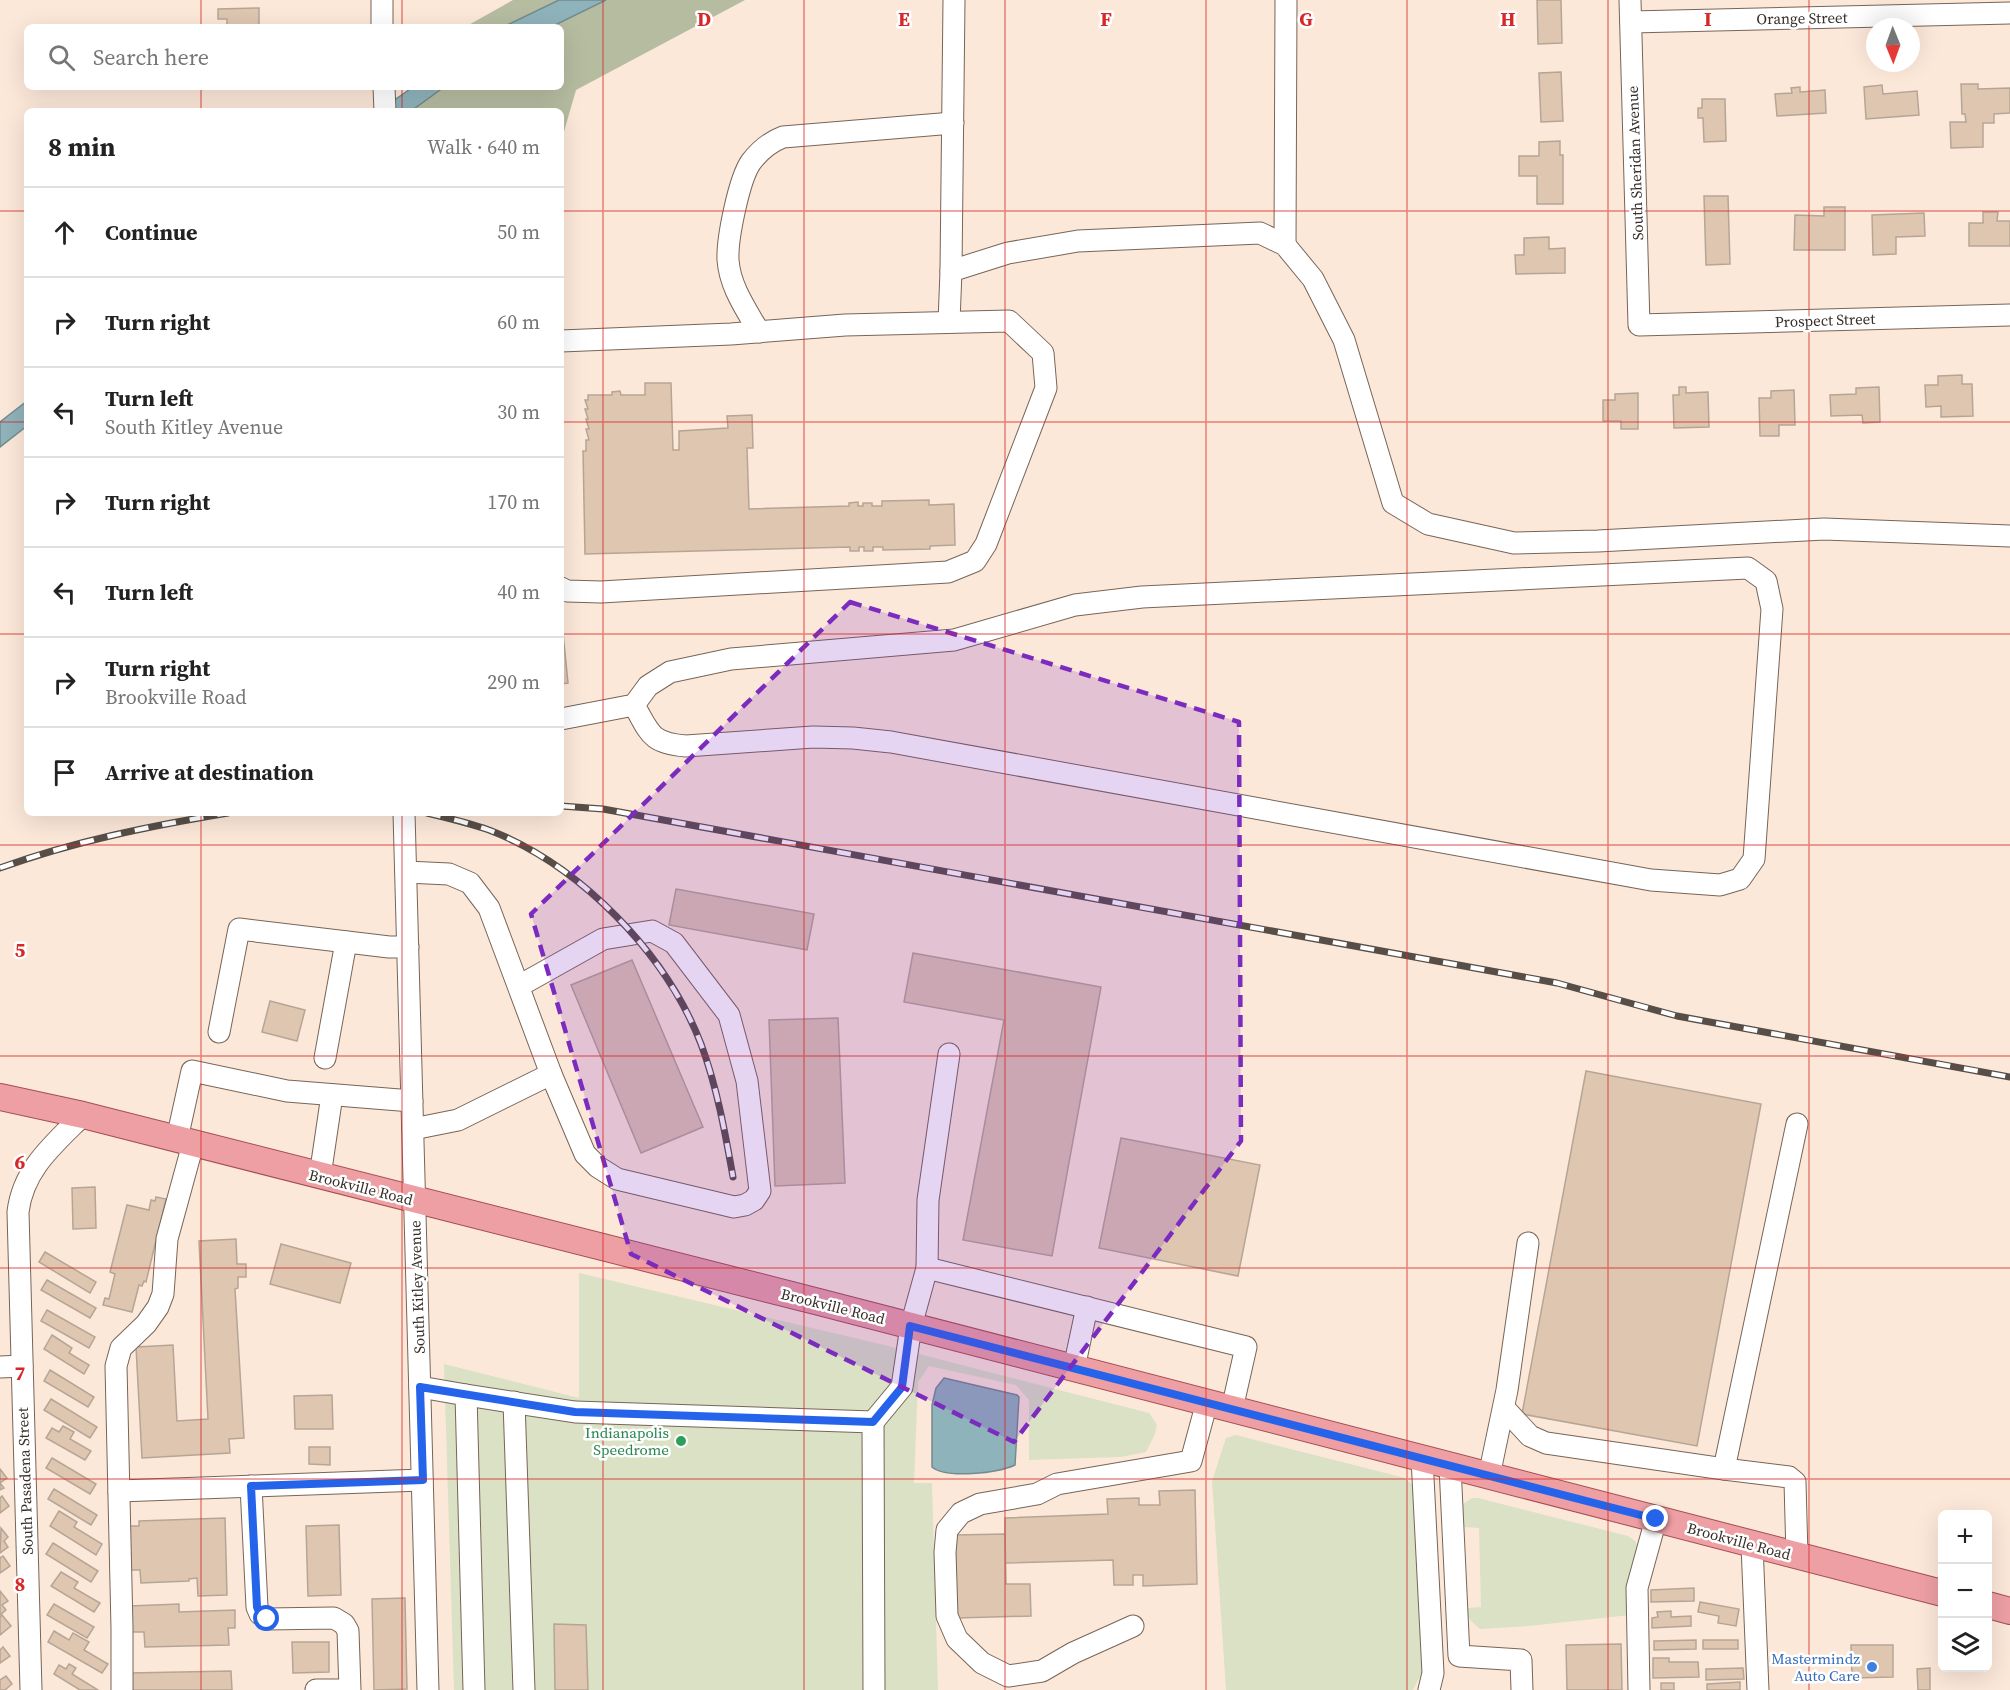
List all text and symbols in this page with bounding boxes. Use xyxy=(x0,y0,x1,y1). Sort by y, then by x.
text: D xyxy=(697,5,711,33)
text: E xyxy=(898,5,910,33)
text: F xyxy=(1100,5,1112,33)
text: G xyxy=(1299,5,1313,33)
text: H xyxy=(1500,5,1516,33)
text: I xyxy=(1704,5,1712,33)
street label: Orange Street xyxy=(1756,7,1848,29)
north arrow xyxy=(1866,18,1920,72)
search box xyxy=(24,24,564,90)
icon: search xyxy=(45,41,78,74)
text: Search here xyxy=(93,42,209,72)
street label: South Sheridan Avenue xyxy=(1622,85,1648,241)
text: 8 min xyxy=(48,129,115,165)
text: Walk · 640 m xyxy=(427,133,540,161)
icon: ahead xyxy=(48,216,81,249)
text: Continue xyxy=(105,217,198,247)
text: 50 m xyxy=(497,218,540,246)
icon: right xyxy=(48,306,81,339)
text: Turn right xyxy=(105,307,210,337)
text: 60 m xyxy=(497,308,540,336)
street label: Prospect Street xyxy=(1774,308,1876,332)
text: Turn left xyxy=(105,383,193,413)
icon: left xyxy=(48,396,81,429)
text: 30 m xyxy=(497,398,540,426)
text: South Kitley Avenue xyxy=(105,413,283,441)
icon: right xyxy=(48,486,81,519)
text: Turn right xyxy=(105,487,210,517)
text: 170 m xyxy=(487,488,540,516)
icon: left xyxy=(48,576,81,609)
text: Turn left xyxy=(105,577,193,607)
text: 40 m xyxy=(497,578,540,606)
text: Turn right xyxy=(105,653,210,683)
icon: right xyxy=(48,666,81,699)
text: 290 m xyxy=(487,668,540,696)
text: Brookville Road xyxy=(105,683,247,711)
icon: arrive xyxy=(48,756,81,789)
text: Arrive at destination xyxy=(105,757,314,787)
text: 5 xyxy=(15,936,26,964)
text: 6 xyxy=(15,1148,26,1176)
street label: Brookville Road xyxy=(307,1164,416,1210)
street label: South Kitley Avenue xyxy=(404,1220,430,1354)
street label: Brookville Road xyxy=(779,1283,888,1329)
text: 7 xyxy=(15,1359,26,1387)
street label: South Pasadena Street xyxy=(12,1407,38,1555)
place label: Indianapolis Speedrome xyxy=(585,1422,669,1460)
marker: Indianapolis Speedrome xyxy=(674,1434,688,1448)
route end xyxy=(1642,1505,1668,1531)
map controls xyxy=(1938,1510,1992,1672)
button: + xyxy=(1938,1510,1992,1564)
street label: Brookville Road xyxy=(1685,1517,1794,1565)
button: − xyxy=(1938,1564,1992,1618)
text: 8 xyxy=(15,1570,25,1598)
route start xyxy=(253,1605,279,1631)
button: layers xyxy=(1938,1618,1992,1672)
place label: Mastermindz Auto Care xyxy=(1771,1648,1860,1686)
marker: Mastermindz Auto Care xyxy=(1865,1660,1879,1674)

